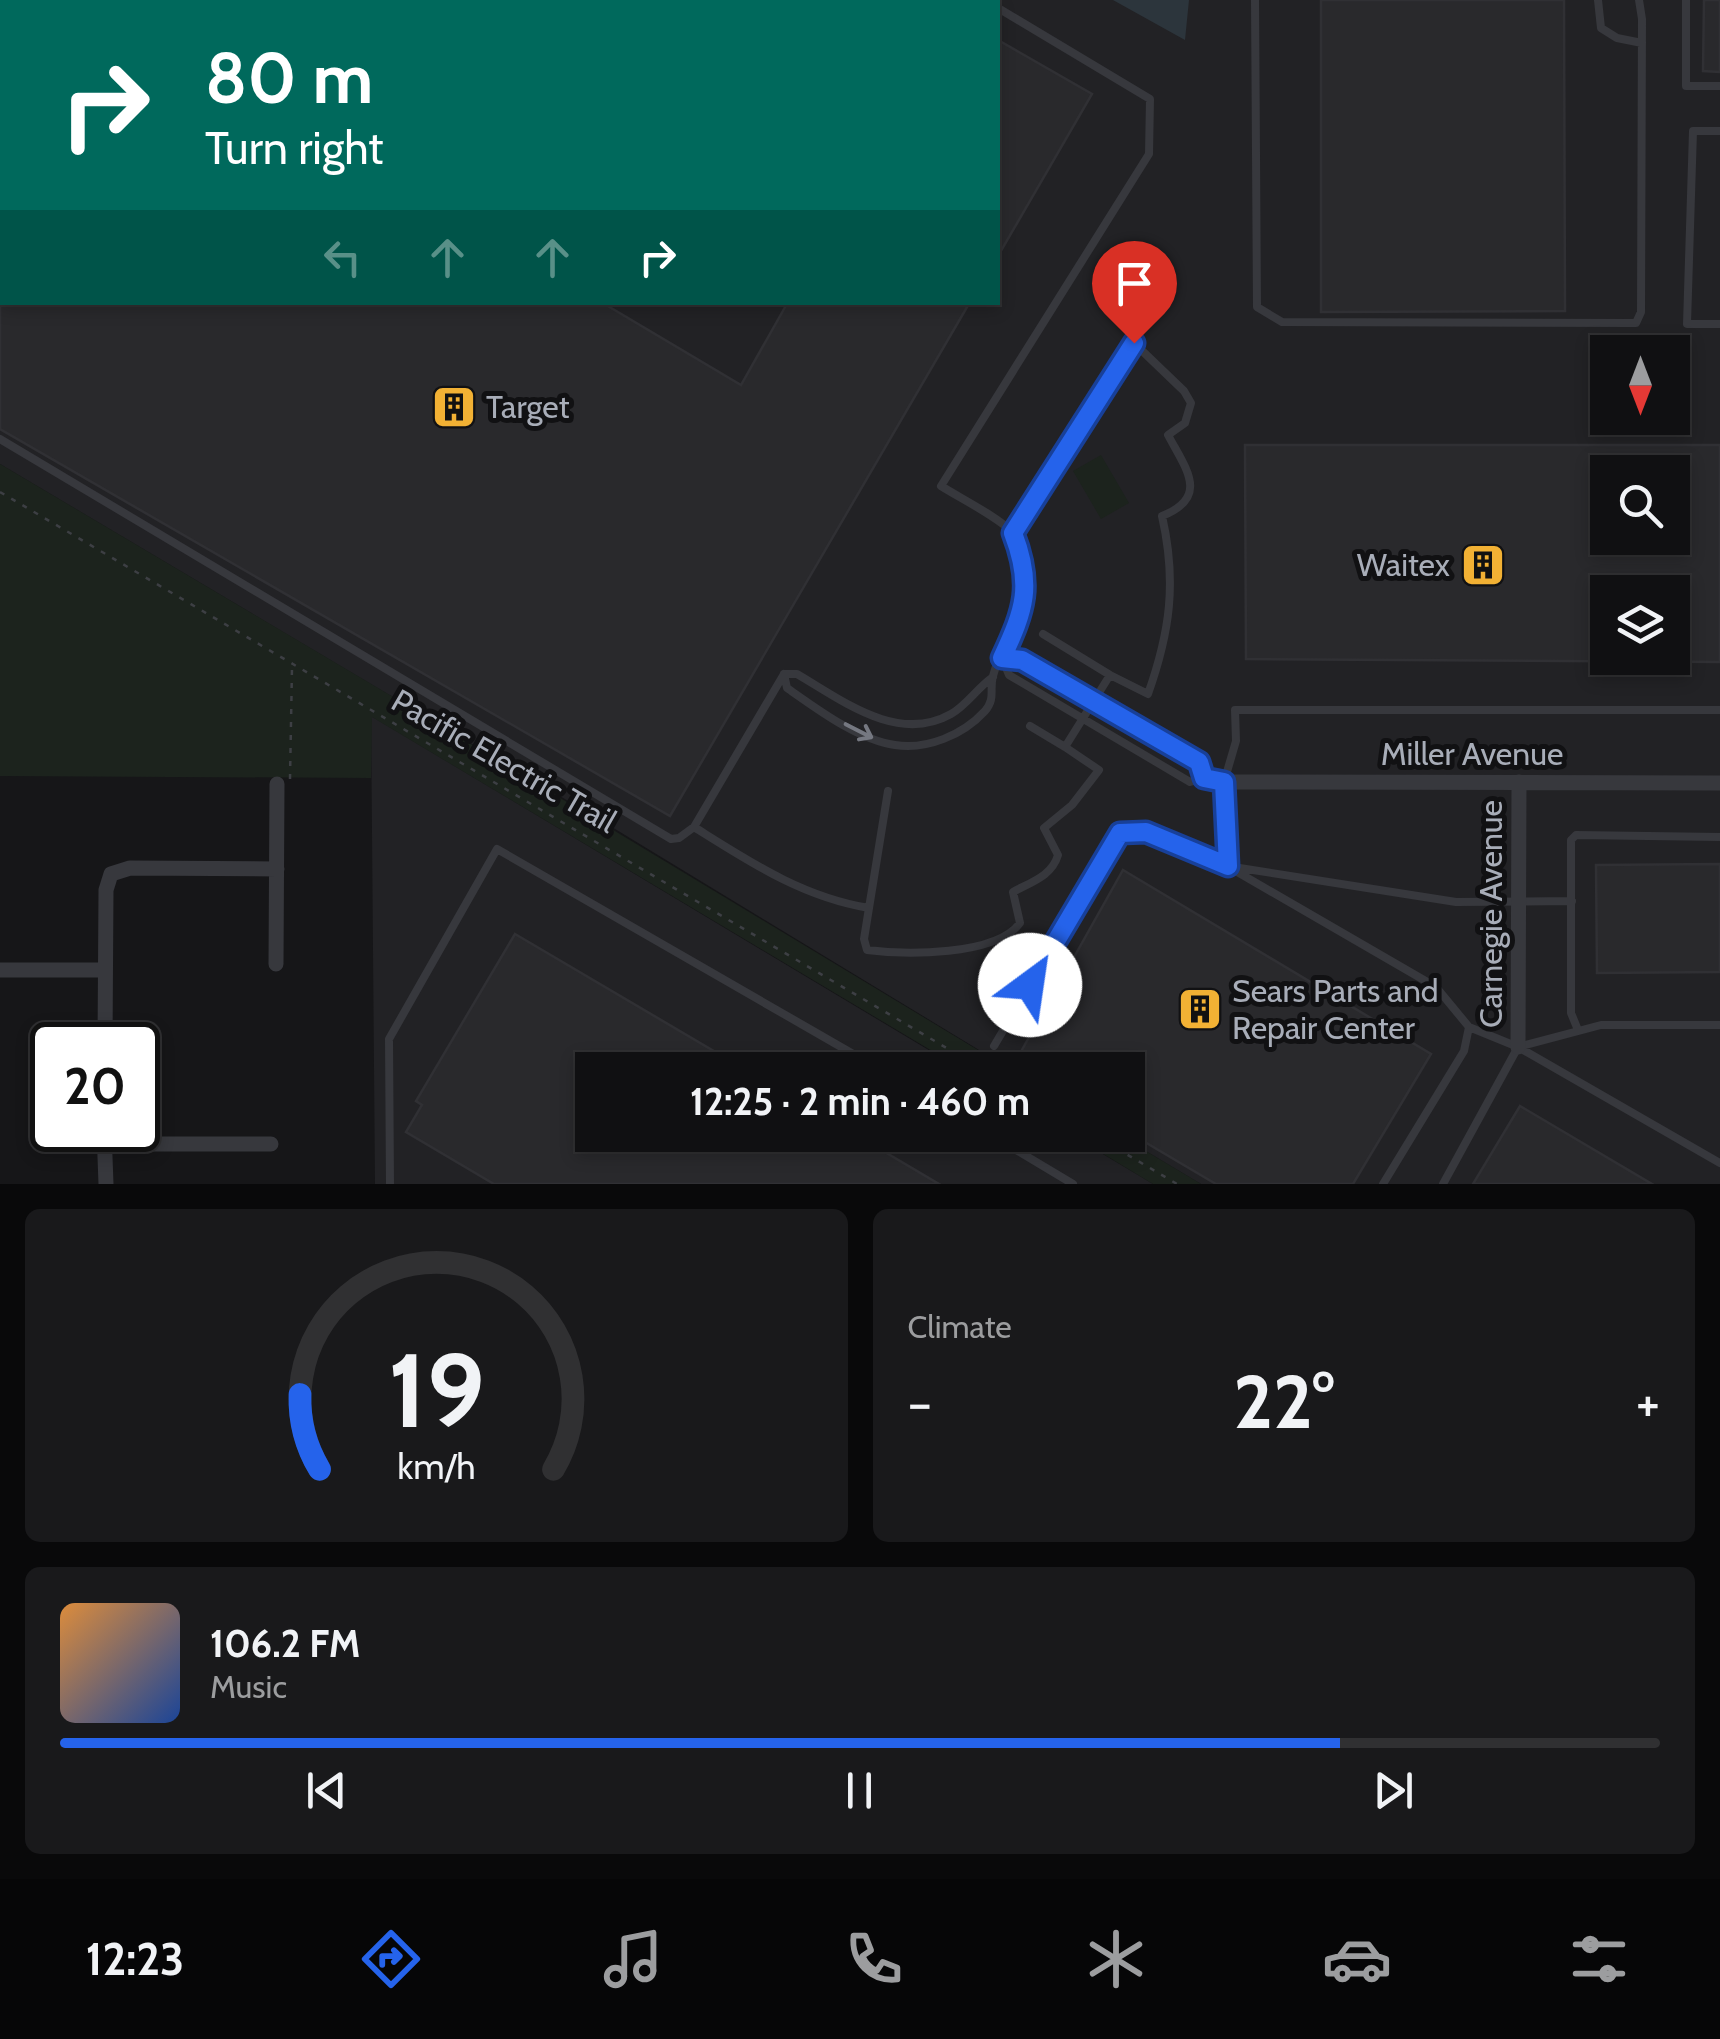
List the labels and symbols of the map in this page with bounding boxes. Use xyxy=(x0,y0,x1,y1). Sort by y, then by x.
pin xyxy=(1092,241,1177,344)
north arrow xyxy=(1590,335,1690,435)
building icon: Target xyxy=(431,384,477,430)
place label: Target xyxy=(486,387,570,426)
building icon: Waitex xyxy=(1460,542,1506,588)
place label: Waitex xyxy=(1357,545,1450,584)
street label: Pacific Electric Trail xyxy=(385,680,624,841)
one-way arrow xyxy=(843,722,873,741)
street label: Miller Avenue xyxy=(1381,734,1563,773)
street label: Carnegie Avenue xyxy=(1471,800,1510,1028)
position arrow xyxy=(978,933,1082,1037)
place label: Sears Parts and Repair Center xyxy=(1232,971,1439,1047)
building icon: Sears Parts and Repair Center xyxy=(1177,986,1223,1032)
speed limit sign: 20 xyxy=(30,1022,160,1152)

